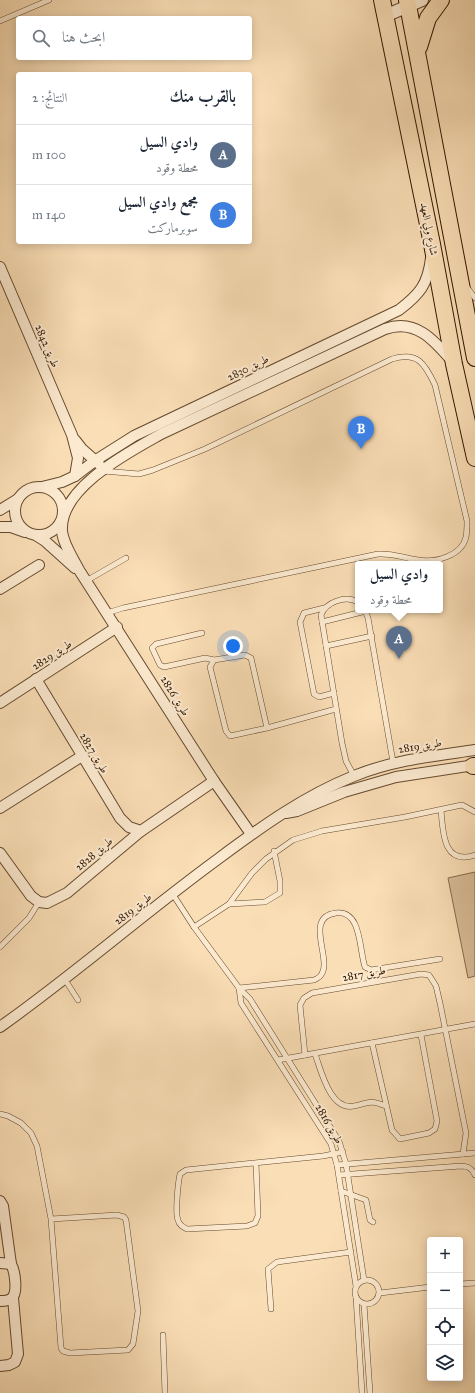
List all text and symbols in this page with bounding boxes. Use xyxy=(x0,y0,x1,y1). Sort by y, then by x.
search box xyxy=(16,16,252,60)
icon: search xyxy=(30,27,52,49)
text: ابحث هنا xyxy=(62,28,105,46)
text: بالقرب منك xyxy=(170,86,236,107)
text: النتائج: 2 xyxy=(32,90,67,106)
text: وادي السيل xyxy=(140,133,198,151)
text: 100 m xyxy=(32,147,66,163)
text: A xyxy=(219,147,227,163)
text: محطة وقود xyxy=(156,160,198,176)
text: مجمع وادي السيل xyxy=(118,193,198,211)
street label: شارع ولي العهد xyxy=(415,201,441,257)
text: 140 m xyxy=(32,207,66,223)
text: B xyxy=(219,207,227,223)
text: سوبرماركت xyxy=(148,220,198,236)
street label: طريق 2842 xyxy=(31,323,62,370)
street label: طريق 2830 xyxy=(225,352,271,385)
pin: B xyxy=(348,416,374,449)
popup xyxy=(355,561,443,613)
text: وادي السيل xyxy=(370,565,428,583)
text: محطة وقود xyxy=(370,592,412,608)
pin: A xyxy=(386,626,412,659)
your location xyxy=(223,636,243,656)
street label: طريق 2829 xyxy=(30,637,75,674)
street label: طريق 2826 xyxy=(157,674,192,719)
street label: طريق 2827 xyxy=(76,730,111,776)
street label: طريق 2819 xyxy=(397,736,443,757)
street label: طريق 2828 xyxy=(73,835,116,874)
street label: طريق 2819 xyxy=(112,890,155,928)
street label: طريق 2817 xyxy=(341,964,387,985)
street label: طريق 2816 xyxy=(312,1102,346,1147)
map controls xyxy=(427,1237,463,1381)
button: + xyxy=(427,1237,463,1273)
button: − xyxy=(427,1273,463,1309)
button: locate xyxy=(427,1309,463,1345)
button: layers xyxy=(427,1345,463,1381)

